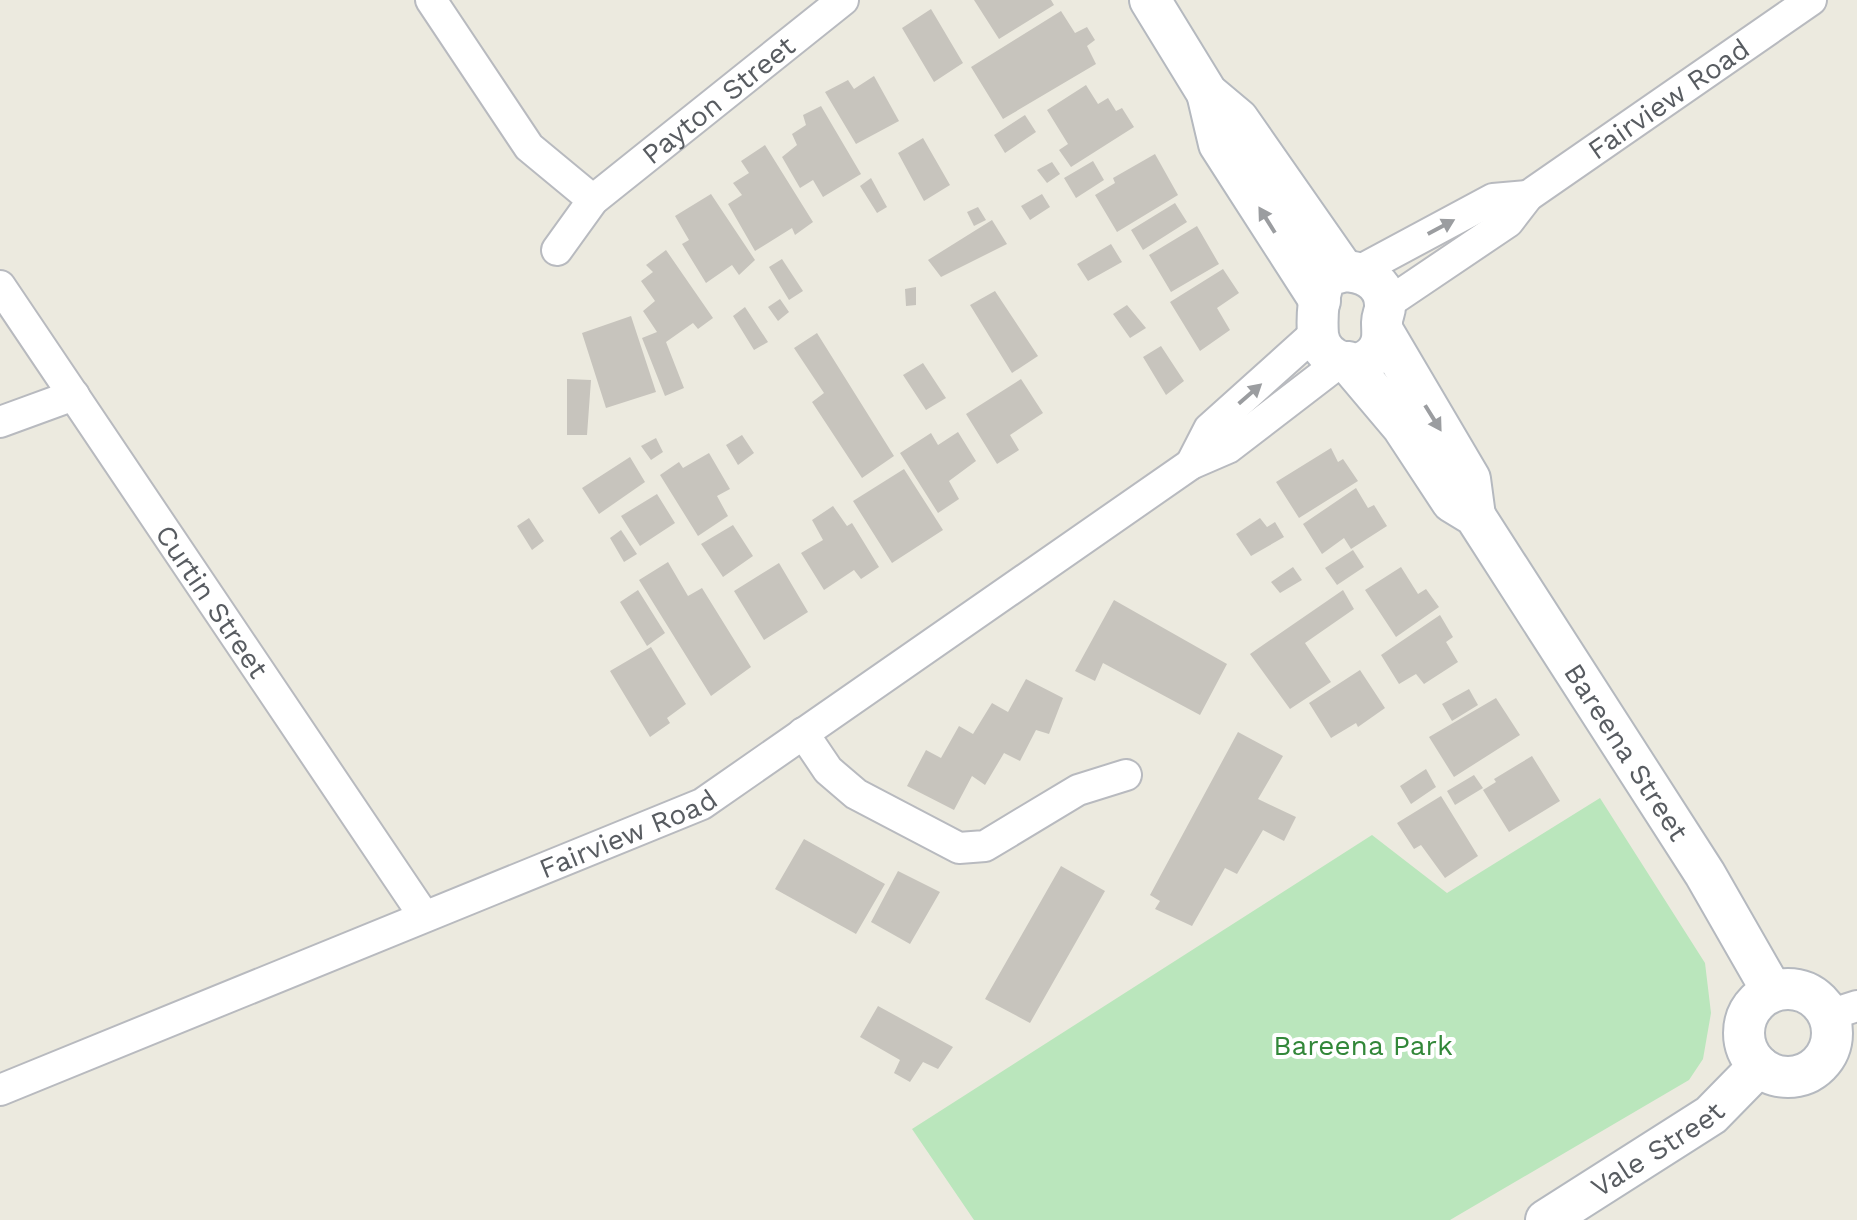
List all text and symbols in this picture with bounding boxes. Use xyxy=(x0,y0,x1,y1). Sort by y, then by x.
street label: Payton Street xyxy=(635,29,802,171)
street label: Fairview Road xyxy=(1582,32,1756,167)
one-way arrow xyxy=(1258,206,1276,233)
one-way arrow xyxy=(1426,219,1455,236)
one-way arrow xyxy=(1237,383,1262,405)
one-way arrow xyxy=(1423,404,1441,432)
street label: Curtin Street xyxy=(149,519,275,685)
street label: Bareena Street xyxy=(1557,657,1695,847)
street label: Fairview Road xyxy=(534,783,724,886)
park label: Bareena Park xyxy=(1273,1029,1453,1062)
street label: Vale Street xyxy=(1585,1095,1732,1204)

